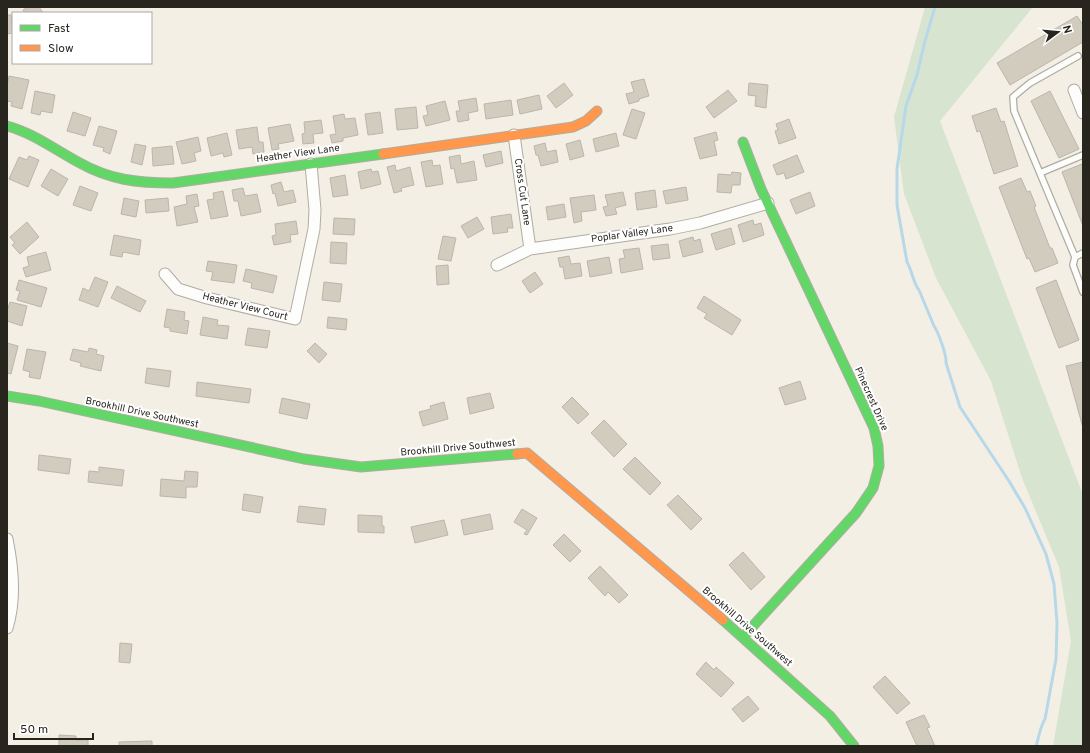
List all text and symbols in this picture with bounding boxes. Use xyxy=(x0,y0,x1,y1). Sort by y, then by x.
legend xyxy=(12,12,152,64)
north arrow xyxy=(1038,12,1078,52)
text: Fast xyxy=(48,21,70,37)
text: N xyxy=(1059,24,1074,35)
text: Slow xyxy=(48,41,74,57)
street label: Heather View Lane xyxy=(255,142,341,166)
street label: Cross Cut Lane xyxy=(511,158,533,226)
street label: Poplar Valley Lane xyxy=(590,222,674,246)
street label: Heather View Court xyxy=(201,290,289,324)
street label: Pinecrest Drive xyxy=(851,365,891,433)
street label: Brookhill Drive Southwest xyxy=(84,395,200,431)
street label: Brookhill Drive Southwest xyxy=(400,436,516,460)
street label: Brookhill Drive Southwest xyxy=(699,584,795,670)
scale bar xyxy=(14,715,93,741)
text: 50 m xyxy=(20,722,48,738)

